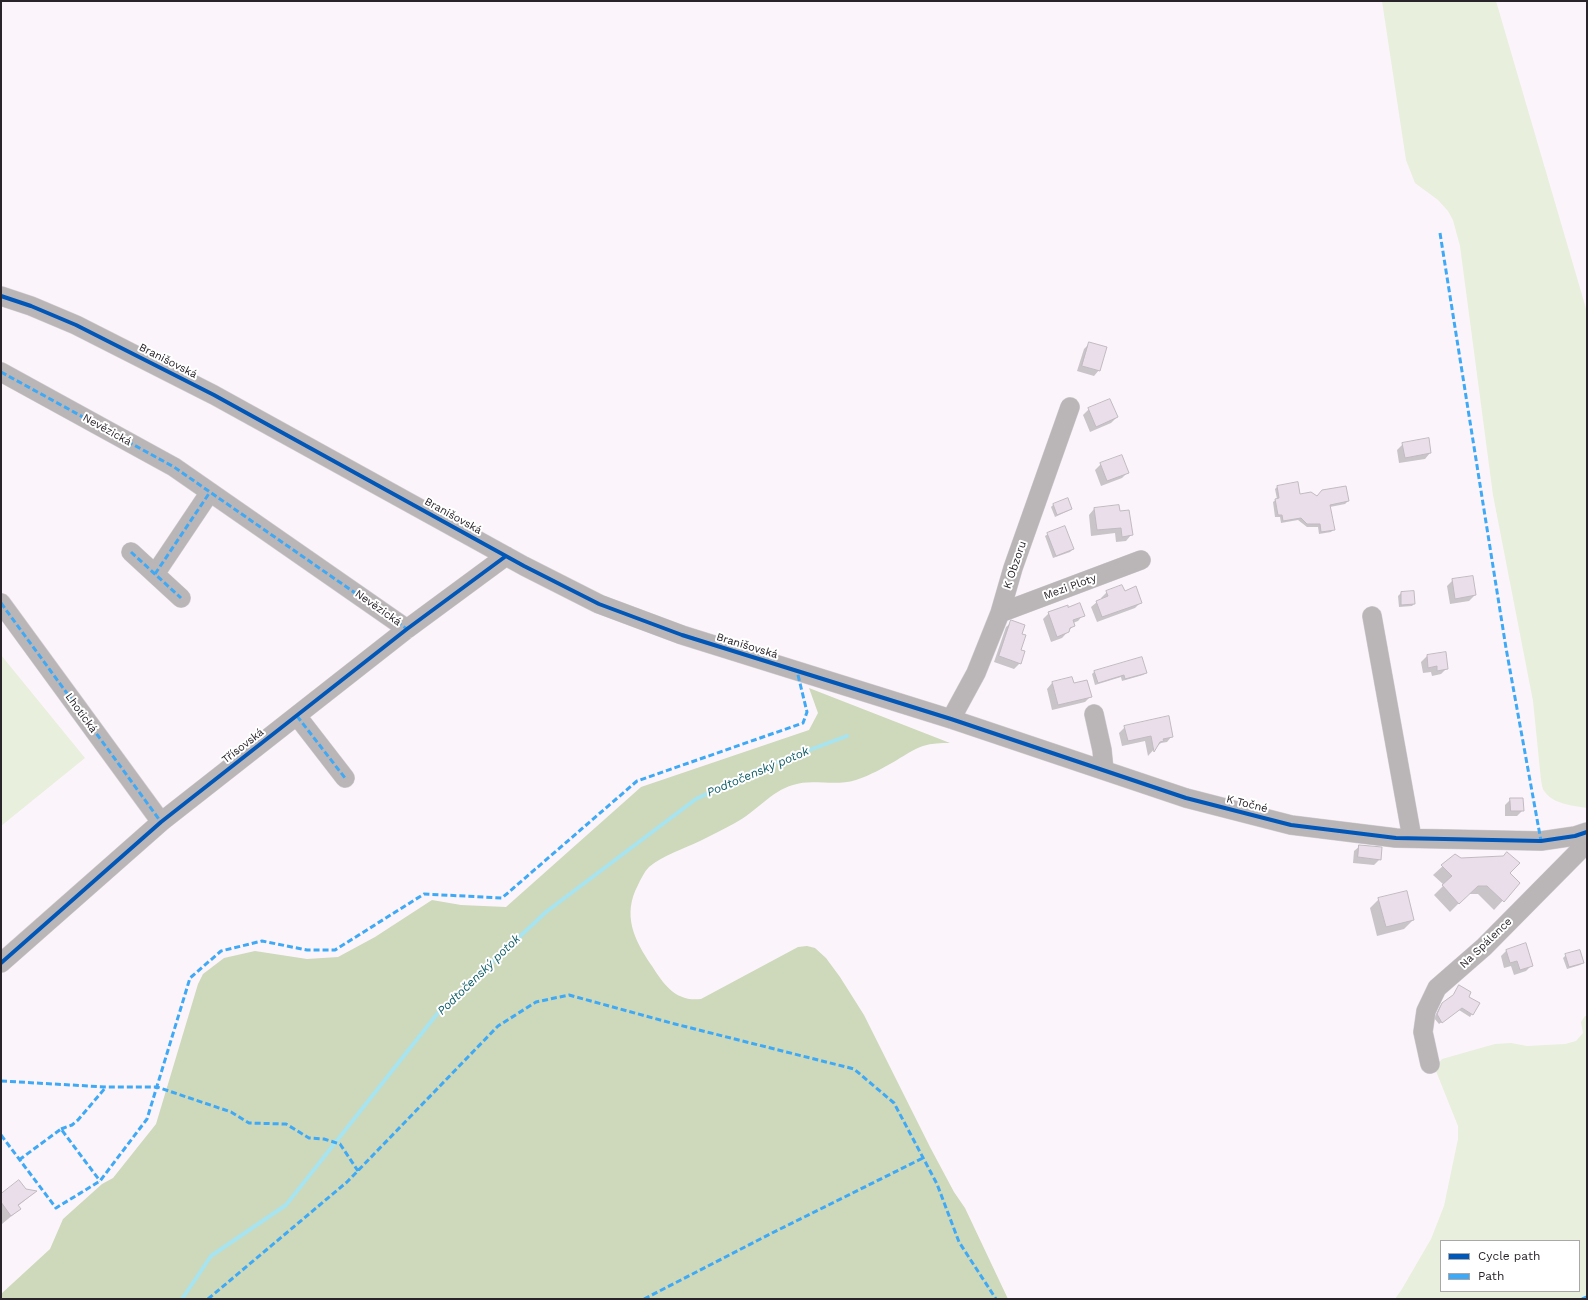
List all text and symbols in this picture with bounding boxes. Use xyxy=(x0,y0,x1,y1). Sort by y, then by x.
street label: Branišovská xyxy=(137,341,199,381)
street label: Nevězická xyxy=(80,411,134,449)
street label: Branišovská xyxy=(422,495,484,537)
street label: K Obzoru xyxy=(1001,539,1029,591)
street label: Mezi Ploty xyxy=(1042,571,1098,603)
street label: Nevězická xyxy=(352,587,404,629)
street label: Branišovská xyxy=(715,630,779,662)
street label: Lhotická xyxy=(62,691,100,735)
street label: Třísovská xyxy=(219,726,267,766)
water label: Podtočenský potok xyxy=(705,744,811,800)
street label: K Točné xyxy=(1225,792,1269,816)
street label: Na Spálence xyxy=(1457,915,1515,971)
water label: Podtočenský potok xyxy=(435,932,523,1018)
legend xyxy=(1440,1240,1580,1292)
text: Cycle path xyxy=(1478,1249,1540,1263)
text: Path xyxy=(1478,1269,1504,1283)

